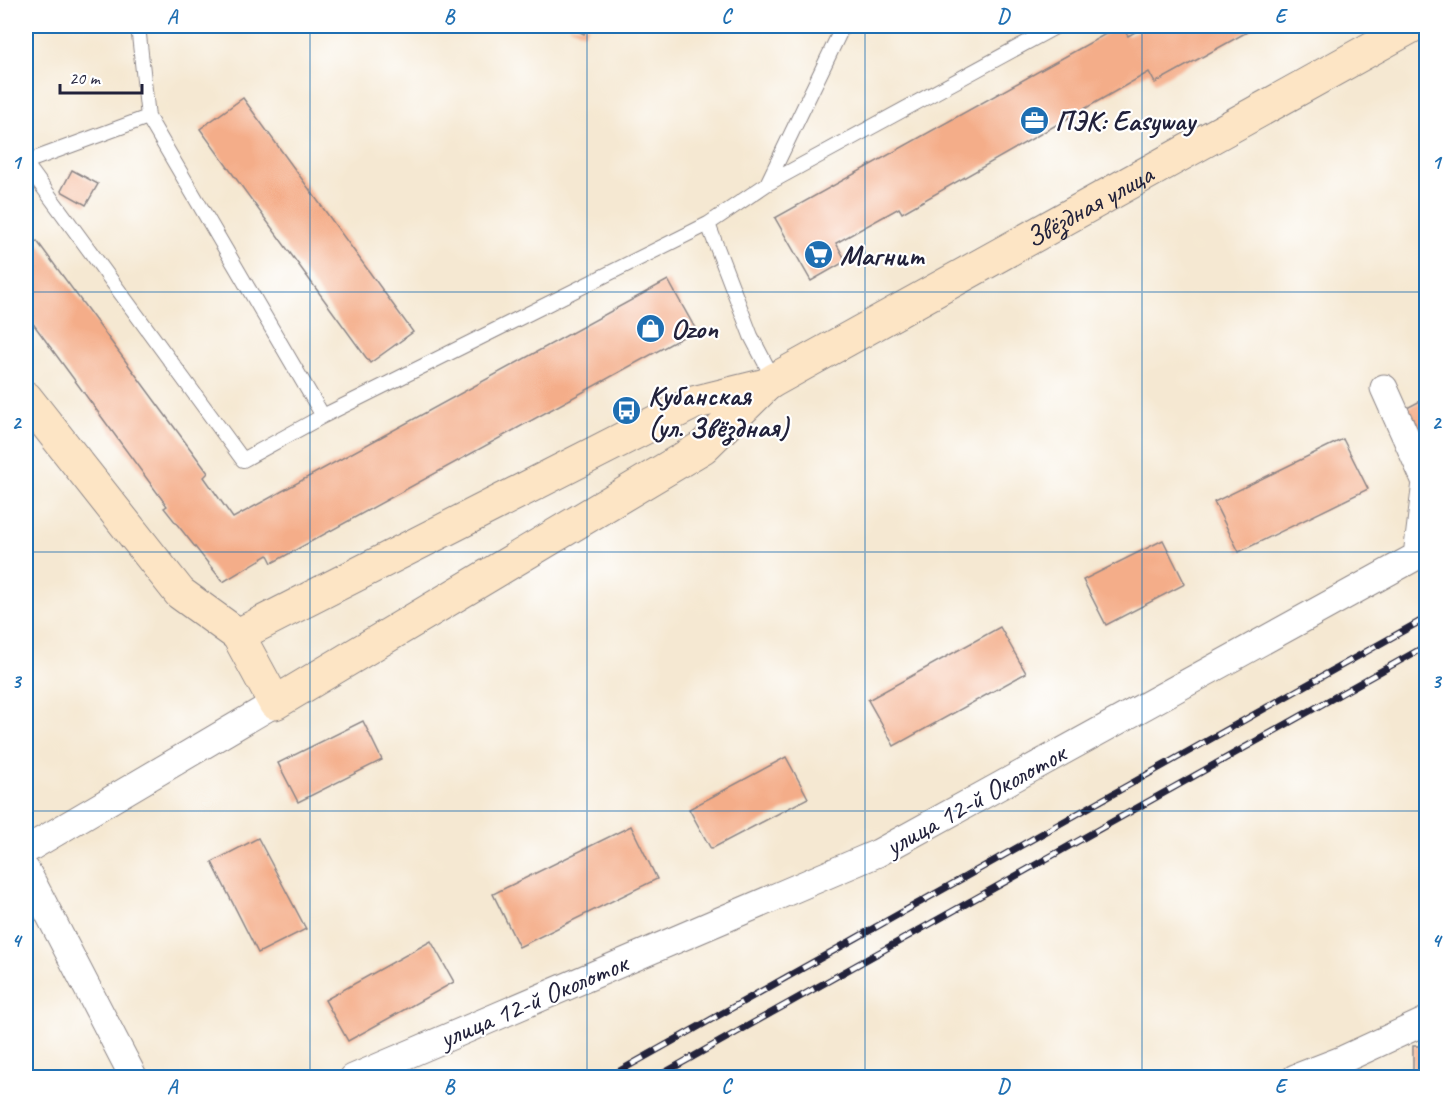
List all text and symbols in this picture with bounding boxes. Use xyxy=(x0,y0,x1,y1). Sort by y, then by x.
text: A xyxy=(167,4,179,29)
text: B xyxy=(444,4,456,29)
text: C xyxy=(721,4,733,29)
text: D xyxy=(997,4,1011,29)
text: E xyxy=(1275,4,1289,29)
scale bar xyxy=(60,57,142,95)
text: 20 m xyxy=(69,67,102,89)
place label: ПЭК: Easyway xyxy=(1055,103,1197,139)
office icon: ПЭК: Easyway xyxy=(1018,104,1050,136)
text: 1 xyxy=(12,150,23,175)
text: 1 xyxy=(1432,150,1443,175)
street label: Звёздная улица xyxy=(1019,156,1160,255)
place label: Магнит xyxy=(840,238,926,273)
supermarket icon: Магнит xyxy=(803,239,835,271)
place label: Ozon xyxy=(671,311,719,346)
shop icon: Ozon xyxy=(634,312,666,344)
place label: Кубанская (ул. Звёздная) xyxy=(648,378,790,446)
bus stop icon: Кубанская (ул. Звёздная) xyxy=(611,395,643,427)
text: 2 xyxy=(12,410,23,435)
text: 2 xyxy=(1432,410,1443,435)
text: 3 xyxy=(12,669,23,694)
text: 3 xyxy=(1432,669,1443,694)
street label: улица 12-й Околоток xyxy=(877,734,1074,864)
text: 4 xyxy=(12,928,24,953)
text: 4 xyxy=(1432,928,1444,953)
street label: улица 12-й Околоток xyxy=(432,944,635,1057)
text: A xyxy=(167,1074,179,1099)
text: B xyxy=(444,1074,456,1099)
text: C xyxy=(721,1074,733,1099)
text: D xyxy=(997,1074,1011,1099)
text: E xyxy=(1275,1074,1289,1099)

